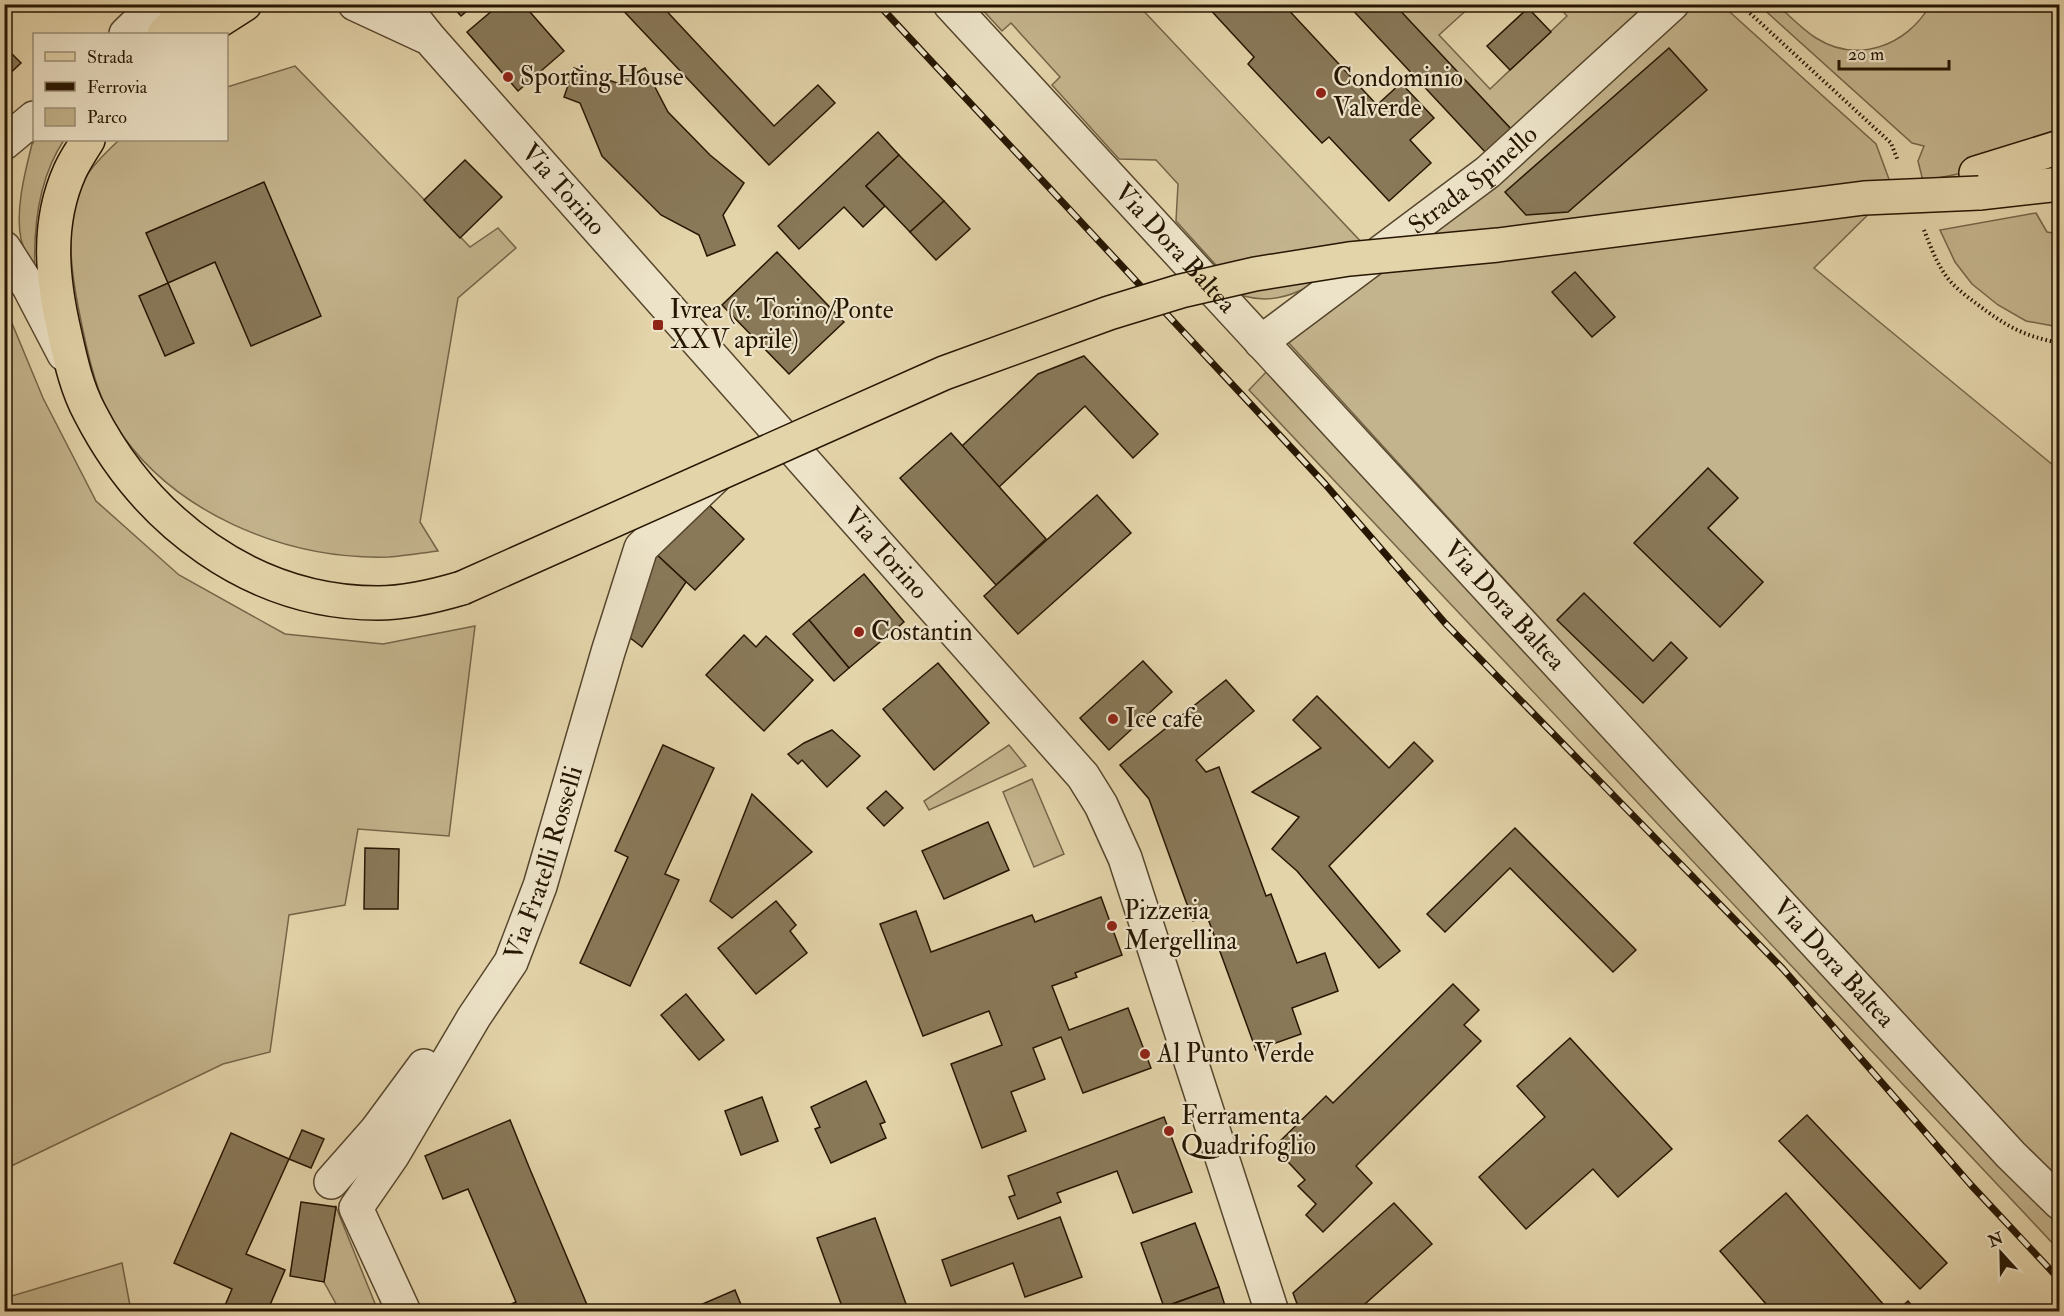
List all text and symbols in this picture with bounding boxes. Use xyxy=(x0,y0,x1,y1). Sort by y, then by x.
legend xyxy=(33,33,228,141)
scale bar xyxy=(1839,33,1948,71)
text: 20 m xyxy=(1848,43,1884,66)
text: Strada xyxy=(87,46,134,69)
place label: Sporting House xyxy=(520,61,684,94)
place label: Condominio Valverde xyxy=(1333,62,1463,124)
marker: Sporting House xyxy=(501,70,515,84)
text: Ferrovia xyxy=(87,76,148,99)
marker: Condominio Valverde xyxy=(1314,86,1328,100)
text: Parco xyxy=(87,106,127,129)
street label: Strada Spinello xyxy=(1402,119,1544,242)
street label: Via Torino xyxy=(514,137,613,242)
street label: Via Dora Baltea xyxy=(1107,177,1243,320)
place label: Ivrea (v. Torino/Ponte XXV aprile) xyxy=(670,294,894,357)
marker: Ivrea (v. Torino/Ponte XXV aprile) xyxy=(651,318,665,332)
street label: Via Torino xyxy=(836,501,935,606)
street label: Via Dora Baltea xyxy=(1437,534,1572,677)
place label: Costantin xyxy=(871,616,973,648)
marker: Costantin xyxy=(852,625,866,639)
place label: Ice cafe xyxy=(1125,703,1202,735)
marker: Ice cafe xyxy=(1106,712,1120,726)
street label: Via Fratelli Rosselli xyxy=(497,762,590,965)
street label: Via Dora Baltea xyxy=(1766,891,1902,1035)
place label: Pizzeria Mergellina xyxy=(1124,895,1237,957)
marker: Pizzeria Mergellina xyxy=(1105,919,1119,933)
place label: Al Punto Verde xyxy=(1156,1038,1314,1070)
marker: Al Punto Verde xyxy=(1138,1047,1152,1061)
place label: Ferramenta Quadrifoglio xyxy=(1181,1100,1316,1162)
marker: Ferramenta Quadrifoglio xyxy=(1162,1124,1176,1138)
north arrow xyxy=(1971,1223,2031,1283)
text: N xyxy=(1984,1228,2007,1252)

